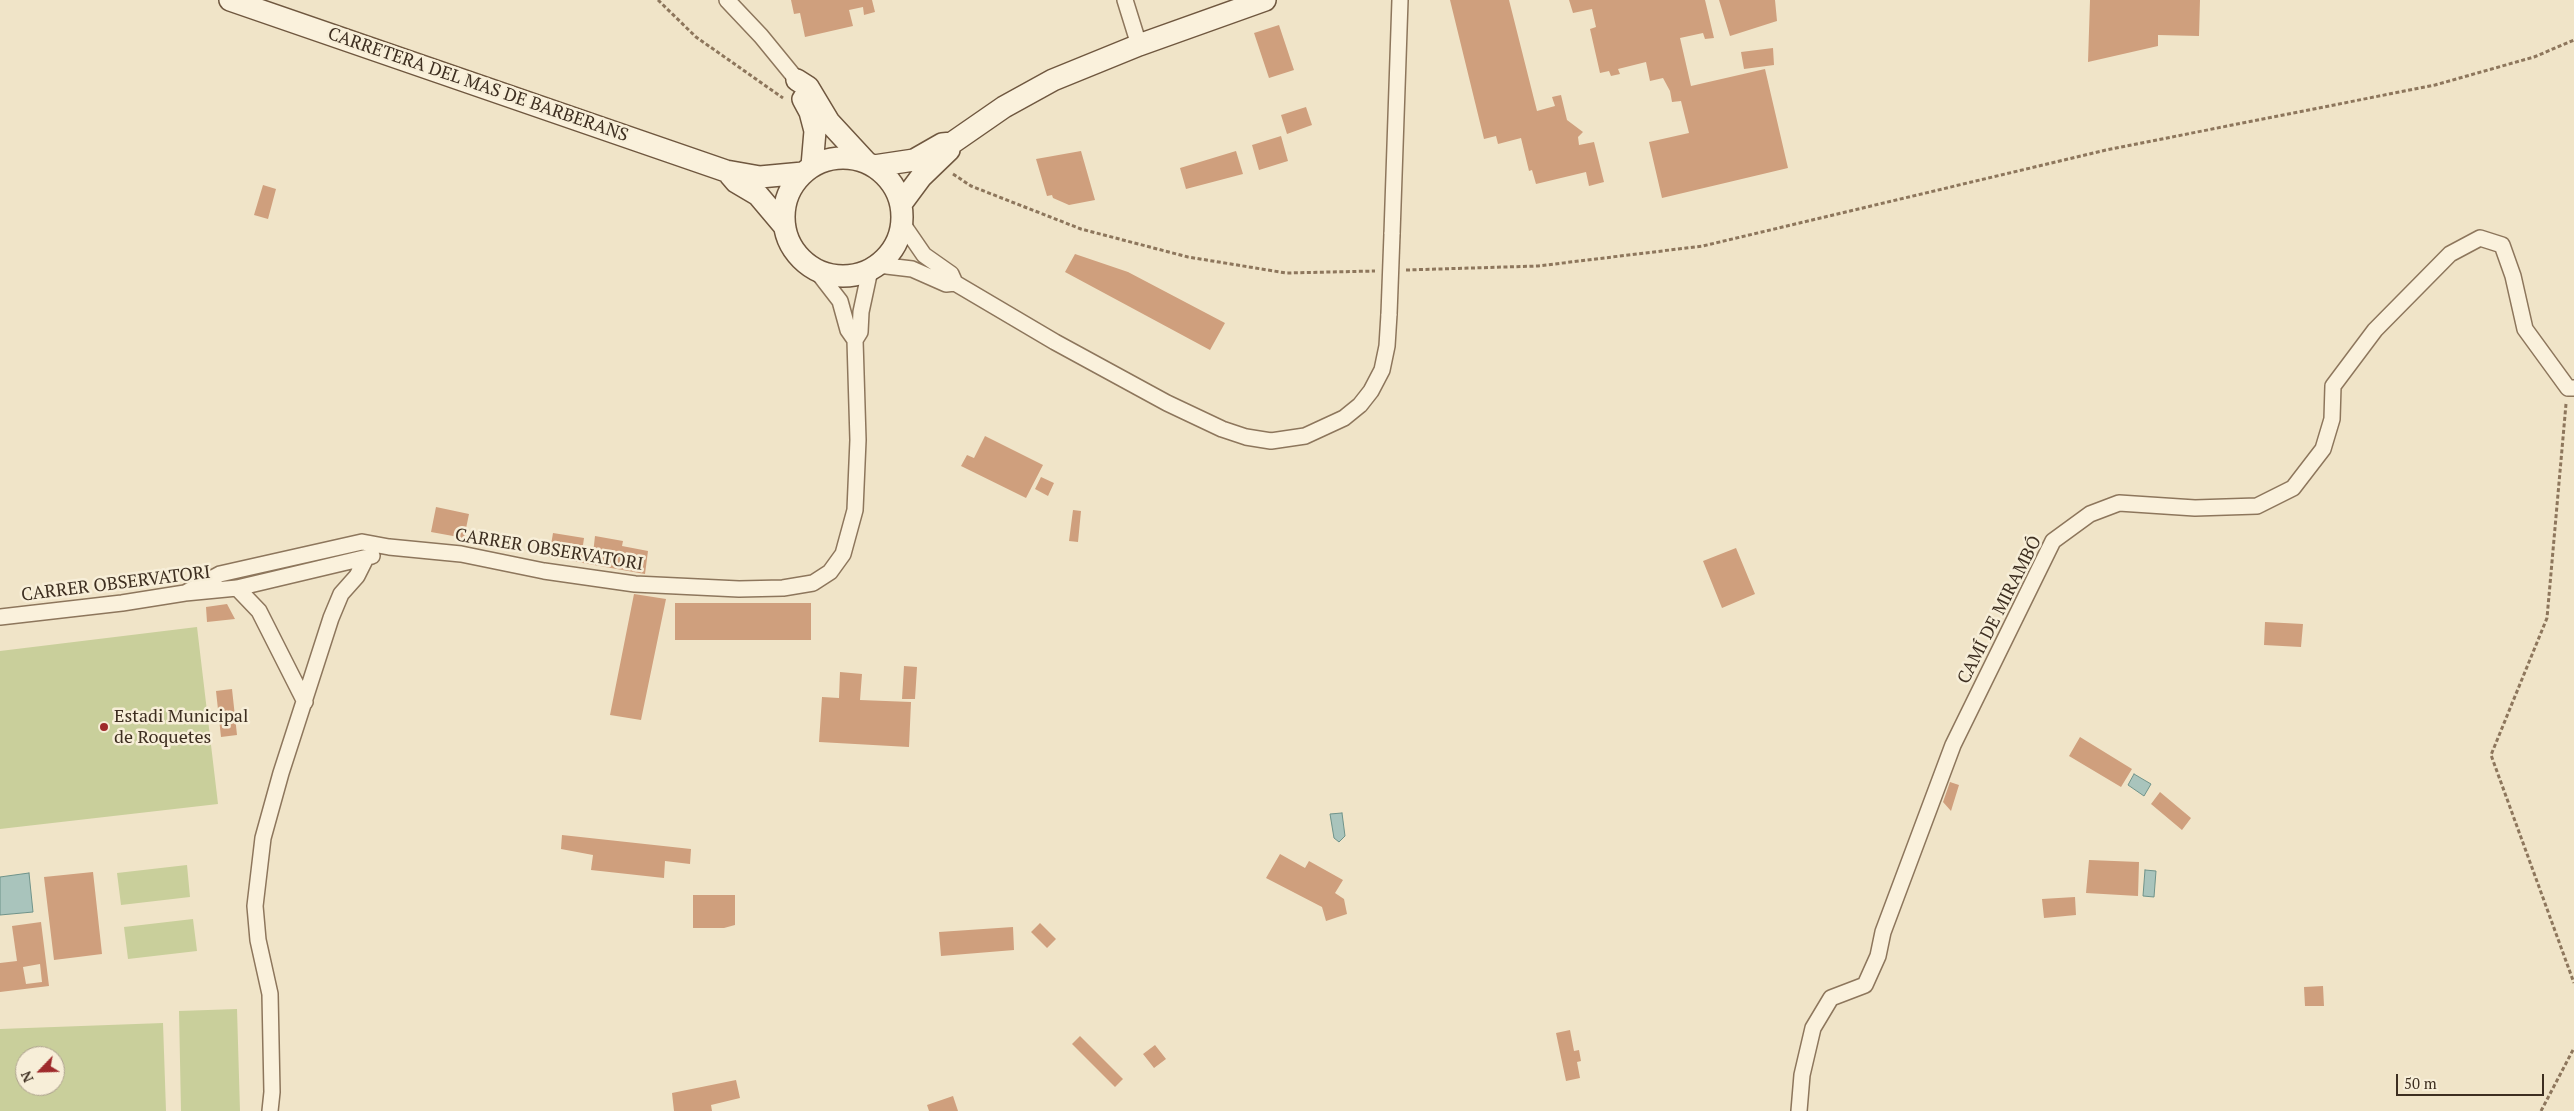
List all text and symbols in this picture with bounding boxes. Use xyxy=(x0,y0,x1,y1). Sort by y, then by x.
street label: CARRETERA DEL MAS DE BARBERANS xyxy=(325,23,631,147)
street label: CARRER OBSERVATORI xyxy=(453,524,645,576)
street label: CAMÍ DE MIRAMBÓ xyxy=(1953,532,2047,688)
street label: CARRER OBSERVATORI xyxy=(20,562,212,606)
place label: Estadi Municipal de Roquetes xyxy=(114,706,248,749)
marker: Estadi Municipal de Roquetes xyxy=(98,721,110,733)
north arrow xyxy=(15,1046,65,1096)
scale bar xyxy=(2399,1064,2546,1096)
text: N xyxy=(16,1068,38,1086)
text: 50 m xyxy=(2404,1073,2437,1093)

